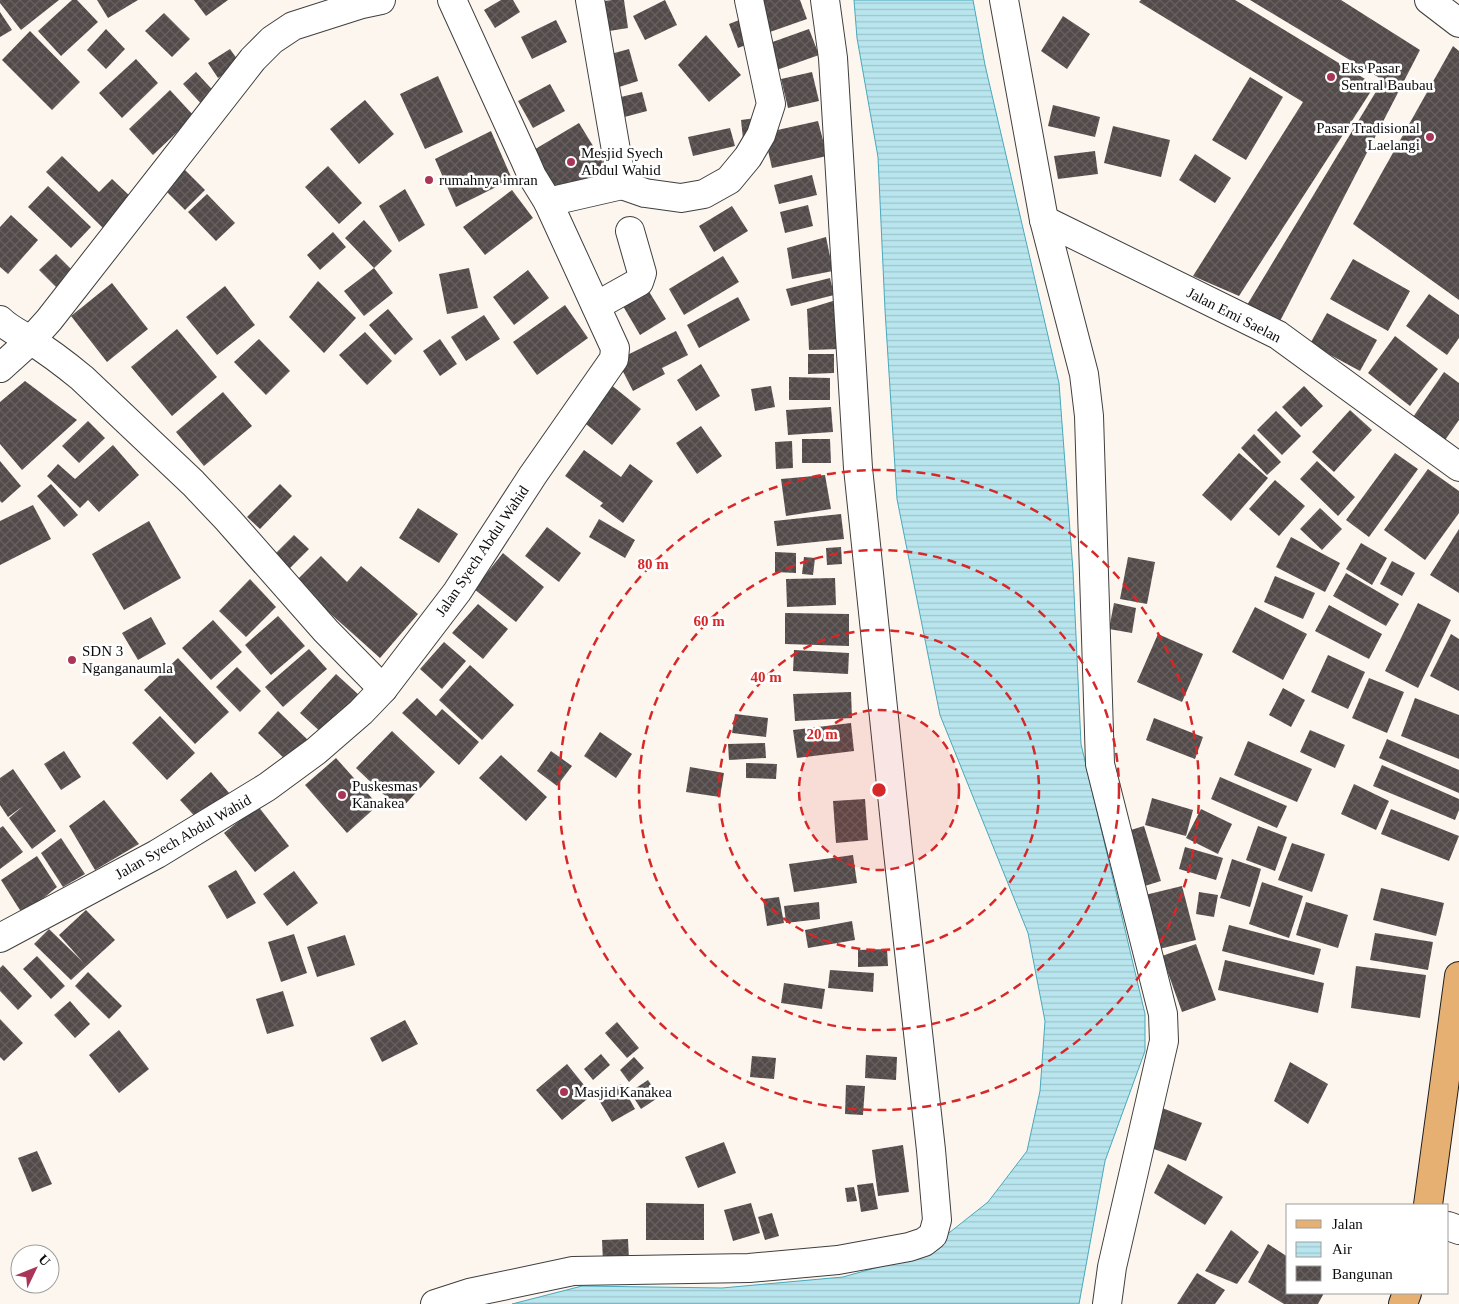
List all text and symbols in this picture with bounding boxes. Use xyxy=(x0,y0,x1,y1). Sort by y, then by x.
place label: Eks Pasar Sentral Baubau xyxy=(1341,60,1434,93)
marker: Eks Pasar Sentral Baubau xyxy=(1325,71,1337,83)
place label: Pasar Tradisional Laelangi xyxy=(1316,120,1420,153)
marker: Pasar Tradisional Laelangi xyxy=(1424,131,1436,143)
place label: Mesjid Syech Abdul Wahid xyxy=(581,145,664,178)
marker: Mesjid Syech Abdul Wahid xyxy=(565,156,577,168)
place label: rumahnya imran xyxy=(439,172,538,188)
marker: rumahnya imran xyxy=(423,174,435,186)
street label: Jalan Emi Saelan xyxy=(1184,284,1284,346)
street label: Jalan Syech Abdul Wahid xyxy=(432,482,532,619)
text: 80 m xyxy=(637,556,669,572)
text: 60 m xyxy=(693,613,725,629)
place label: SDN 3 Nganganaumla xyxy=(82,643,173,676)
marker: SDN 3 Nganganaumla xyxy=(66,654,78,666)
text: 40 m xyxy=(750,669,782,685)
text: 20 m xyxy=(806,726,838,742)
place label: Puskesmas Kanakea xyxy=(352,778,418,811)
centre of rings xyxy=(870,781,888,799)
marker: Puskesmas Kanakea xyxy=(336,789,348,801)
street label: Jalan Syech Abdul Wahid xyxy=(112,791,254,882)
place label: Masjid Kanakea xyxy=(574,1084,672,1100)
marker: Masjid Kanakea xyxy=(558,1086,570,1098)
legend xyxy=(1286,1204,1449,1294)
text: Jalan xyxy=(1332,1216,1363,1232)
text: Air xyxy=(1332,1241,1352,1257)
north arrow xyxy=(10,1244,60,1294)
text: U xyxy=(35,1252,53,1269)
text: Bangunan xyxy=(1332,1266,1393,1282)

